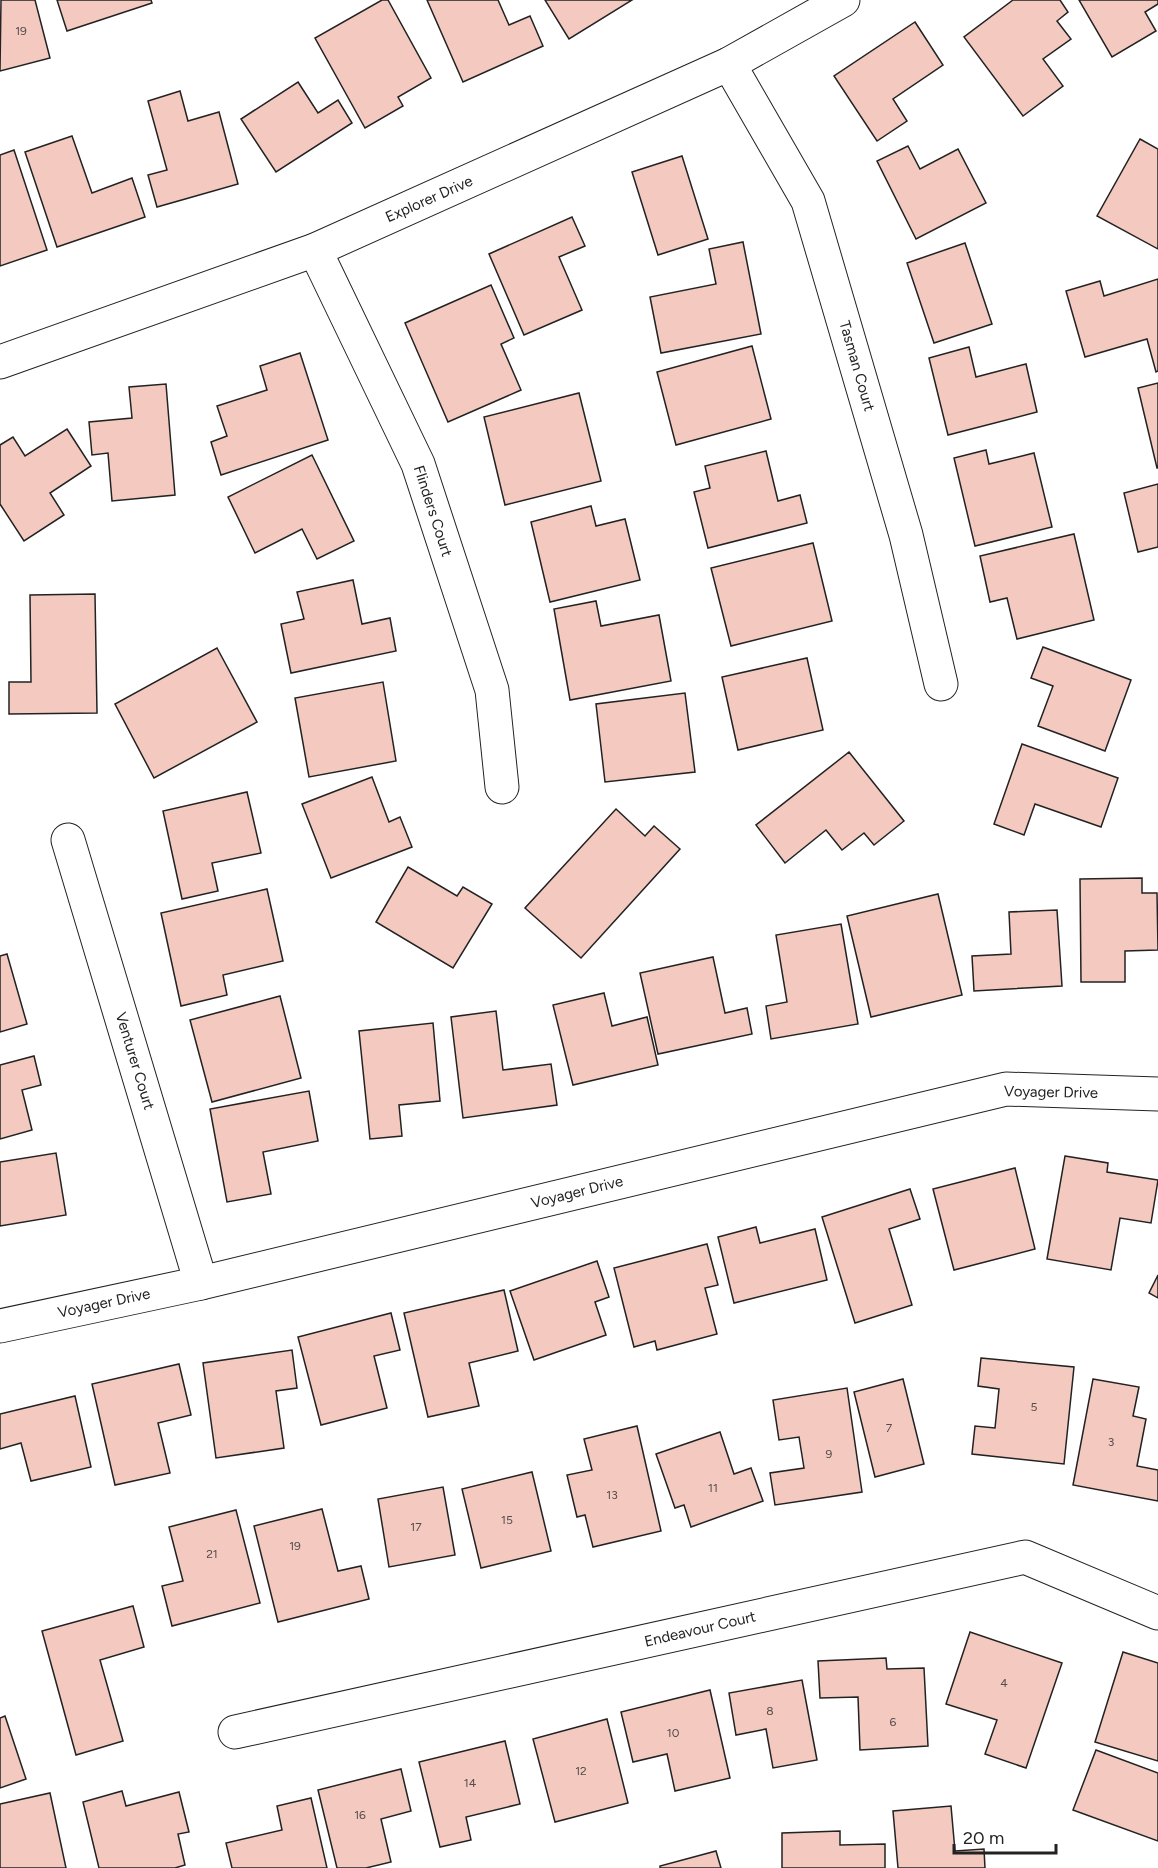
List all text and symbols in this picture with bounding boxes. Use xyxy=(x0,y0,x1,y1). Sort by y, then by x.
house number: 19 xyxy=(15,24,27,38)
street label: Explorer Drive xyxy=(383,172,475,226)
street label: Tasman Court xyxy=(836,319,879,414)
street label: Flinders Court xyxy=(410,463,456,559)
street label: Venturer Court xyxy=(112,1010,158,1112)
street label: Voyager Drive xyxy=(1004,1082,1098,1102)
street label: Voyager Drive xyxy=(529,1172,625,1212)
street label: Voyager Drive xyxy=(56,1284,152,1322)
house number: 5 xyxy=(1031,1400,1038,1414)
house number: 7 xyxy=(886,1421,893,1435)
house number: 3 xyxy=(1108,1435,1114,1449)
house number: 9 xyxy=(826,1447,833,1461)
house number: 11 xyxy=(708,1481,718,1495)
house number: 13 xyxy=(606,1488,618,1502)
house number: 15 xyxy=(501,1513,513,1527)
house number: 17 xyxy=(410,1520,422,1534)
house number: 19 xyxy=(289,1539,301,1553)
house number: 21 xyxy=(206,1547,218,1561)
street label: Endeavour Court xyxy=(642,1607,758,1651)
house number: 4 xyxy=(1000,1676,1008,1690)
house number: 8 xyxy=(766,1704,774,1718)
house number: 6 xyxy=(890,1715,897,1729)
house number: 10 xyxy=(667,1726,680,1740)
house number: 12 xyxy=(575,1764,587,1778)
house number: 14 xyxy=(464,1776,477,1790)
house number: 16 xyxy=(354,1808,366,1822)
scale bar xyxy=(954,1817,1056,1855)
text: 20 m xyxy=(963,1827,1004,1849)

